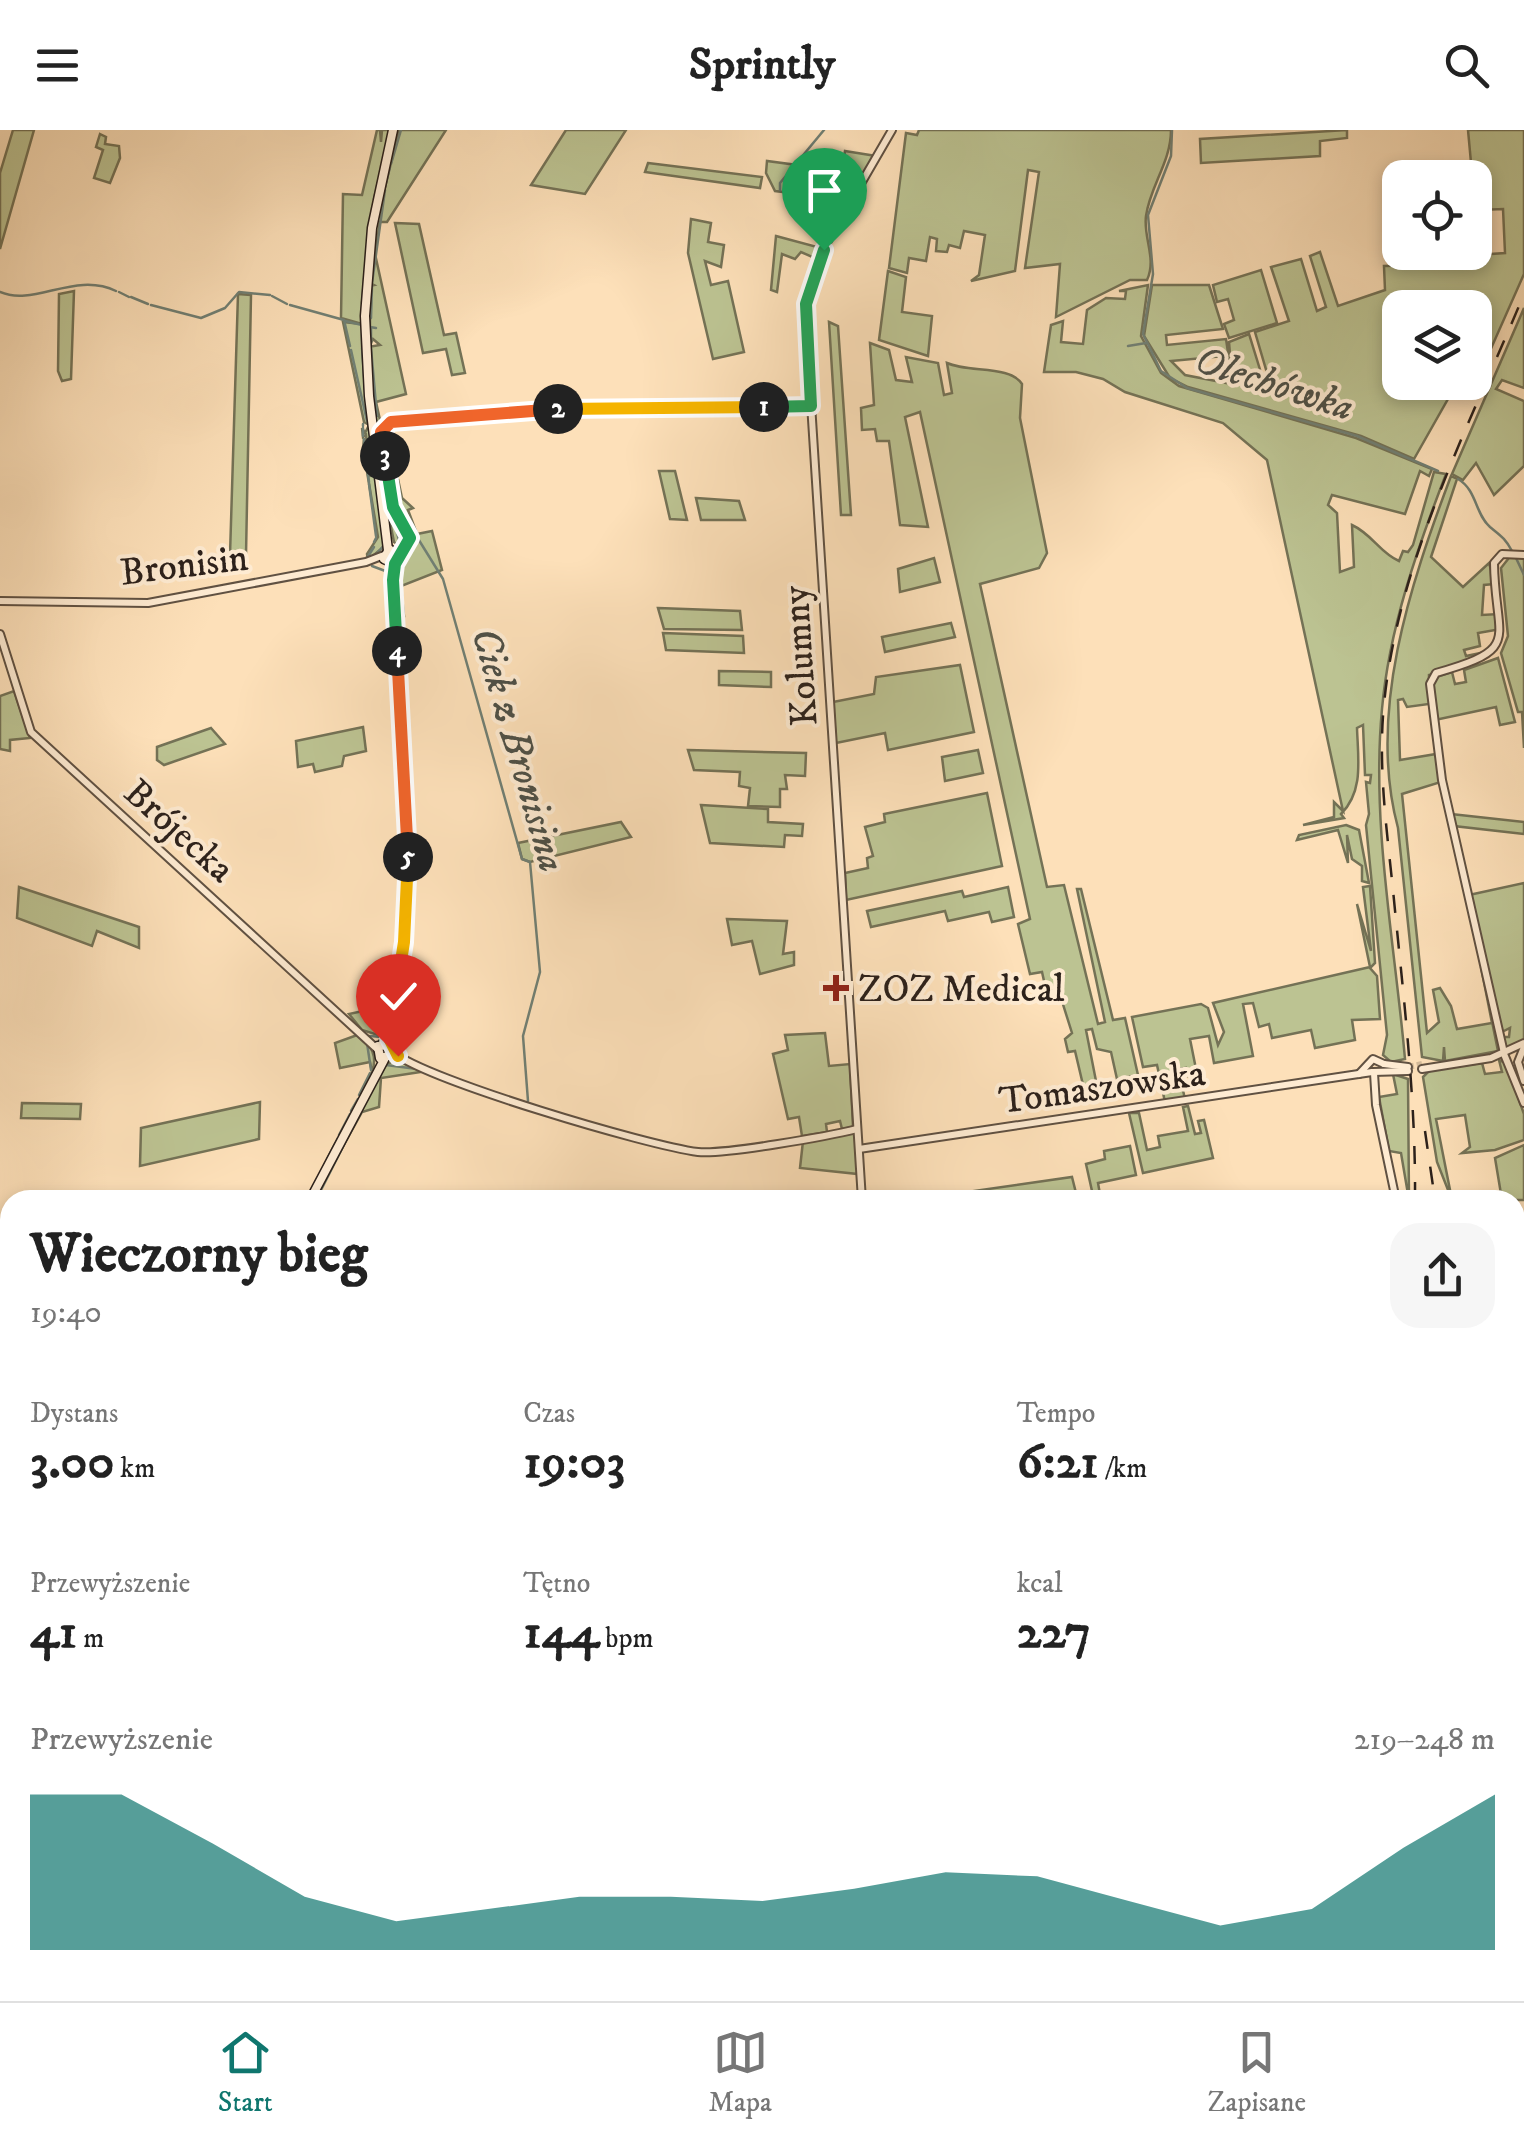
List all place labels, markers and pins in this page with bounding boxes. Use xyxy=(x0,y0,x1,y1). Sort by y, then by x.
pin xyxy=(782,148,867,251)
pin: 1 xyxy=(739,382,789,432)
pin: 2 xyxy=(533,384,583,434)
pin: 3 xyxy=(360,431,410,481)
pin: 4 xyxy=(372,626,422,676)
pin: 5 xyxy=(383,832,433,882)
pin xyxy=(356,954,441,1057)
place label: ZOZ Medical xyxy=(858,966,1065,1014)
marker: ZOZ Medical xyxy=(823,975,849,1001)

